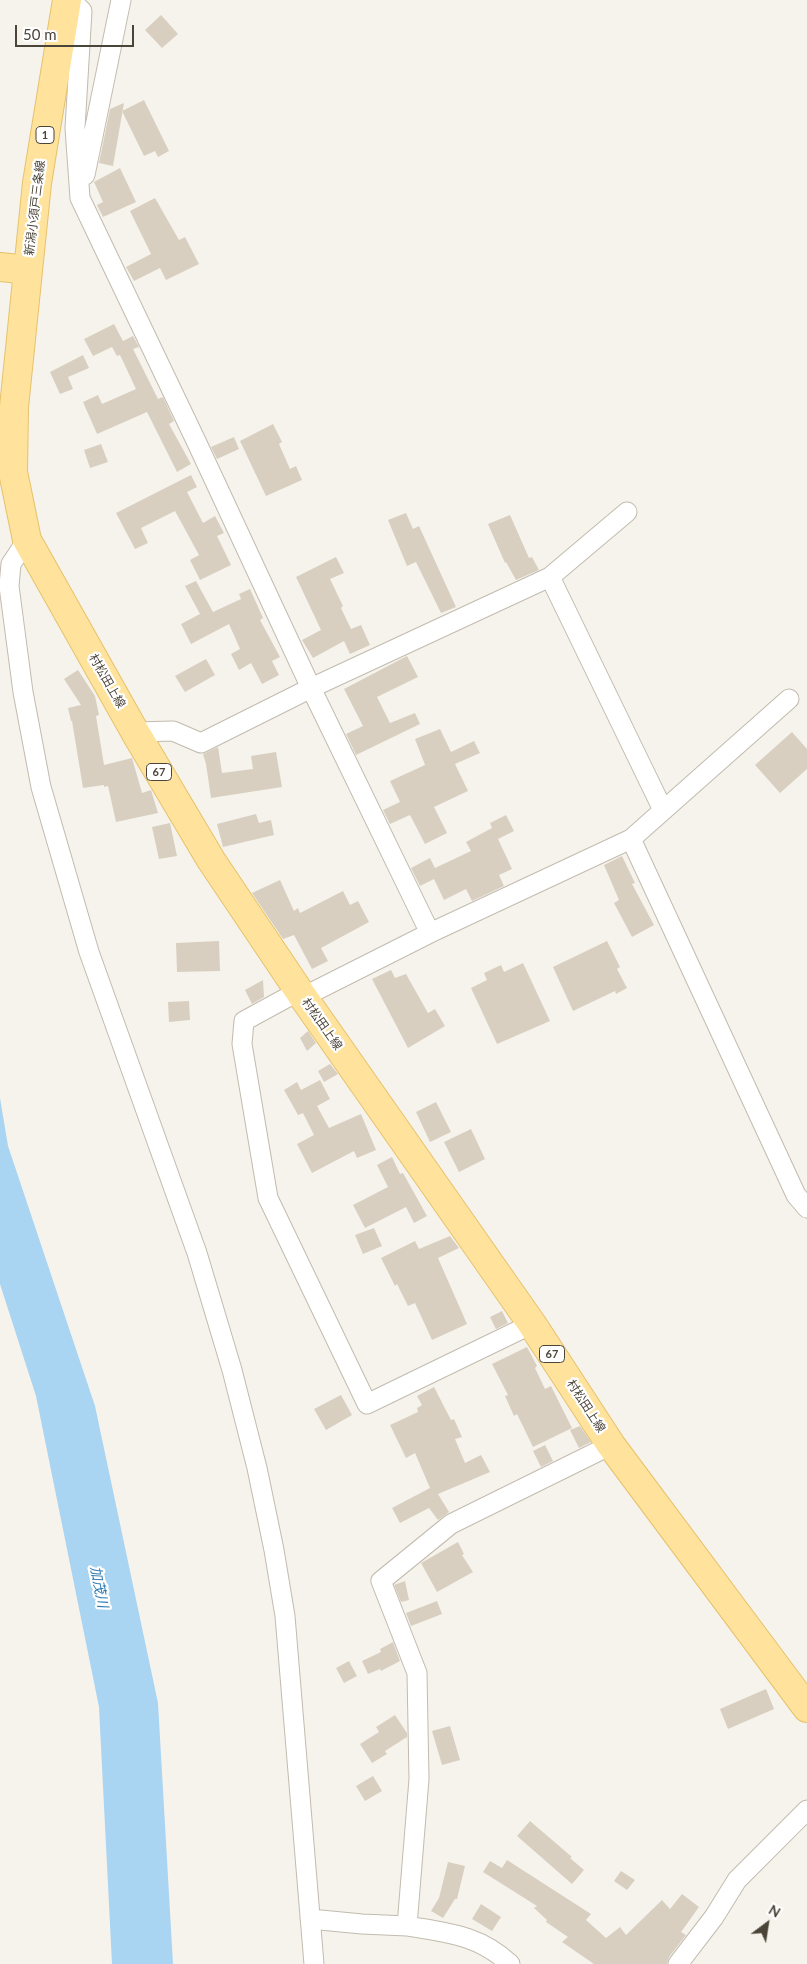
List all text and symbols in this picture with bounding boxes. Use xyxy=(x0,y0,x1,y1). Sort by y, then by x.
scale bar xyxy=(18,15,136,47)
text: 50 m xyxy=(23,25,57,43)
road number: 1 xyxy=(36,126,54,144)
street label: 新潟小須戸三条線 xyxy=(22,159,48,257)
street label: 村松田上線 xyxy=(86,651,128,711)
road number: 67 xyxy=(146,764,172,780)
street label: 村松田上線 xyxy=(299,995,345,1053)
road number: 67 xyxy=(540,1346,564,1362)
street label: 村松田上線 xyxy=(564,1377,608,1435)
water label: 加茂川 xyxy=(87,1565,111,1609)
north arrow xyxy=(742,1899,792,1949)
text: N xyxy=(766,1901,784,1921)

